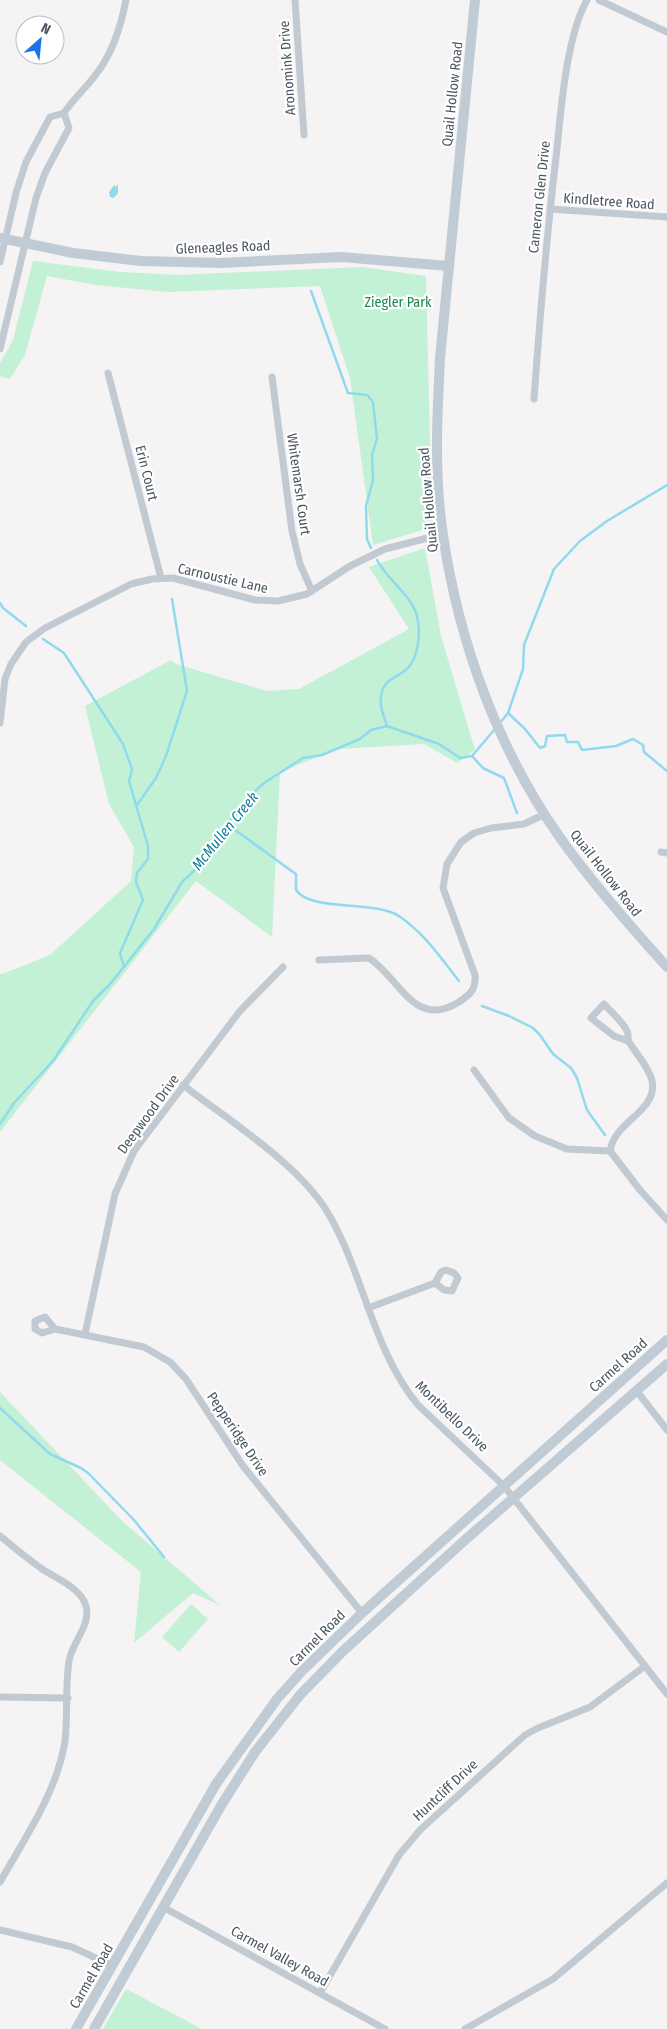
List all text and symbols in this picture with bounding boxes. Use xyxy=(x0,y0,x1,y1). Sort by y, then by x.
north arrow xyxy=(15,15,65,65)
text: N xyxy=(38,19,53,38)
street label: Aronomink Drive xyxy=(276,20,299,116)
street label: Quail Hollow Road xyxy=(439,41,466,147)
street label: Cameron Glen Drive xyxy=(525,140,554,254)
street label: Kindletree Road xyxy=(563,190,655,213)
street label: Gleneagles Road xyxy=(175,237,271,258)
park label: Ziegler Park xyxy=(364,294,432,311)
street label: Whitemarsh Court xyxy=(283,432,314,536)
street label: Erin Court xyxy=(131,444,162,503)
street label: Quail Hollow Road xyxy=(415,447,442,553)
street label: Carnoustie Lane xyxy=(176,560,270,597)
water label: McMullen Creek xyxy=(188,788,262,874)
street label: Quail Hollow Road xyxy=(566,827,645,920)
street label: Deepwood Drive xyxy=(114,1071,183,1157)
street label: Carmel Road xyxy=(586,1335,651,1396)
street label: Montibello Drive xyxy=(412,1377,492,1455)
street label: Pepperidge Drive xyxy=(203,1389,272,1480)
street label: Carmel Road xyxy=(286,1607,349,1670)
street label: Huntcliff Drive xyxy=(409,1756,481,1825)
street label: Carmel Valley Road xyxy=(228,1922,332,1990)
street label: Carmel Road xyxy=(66,1941,117,2012)

